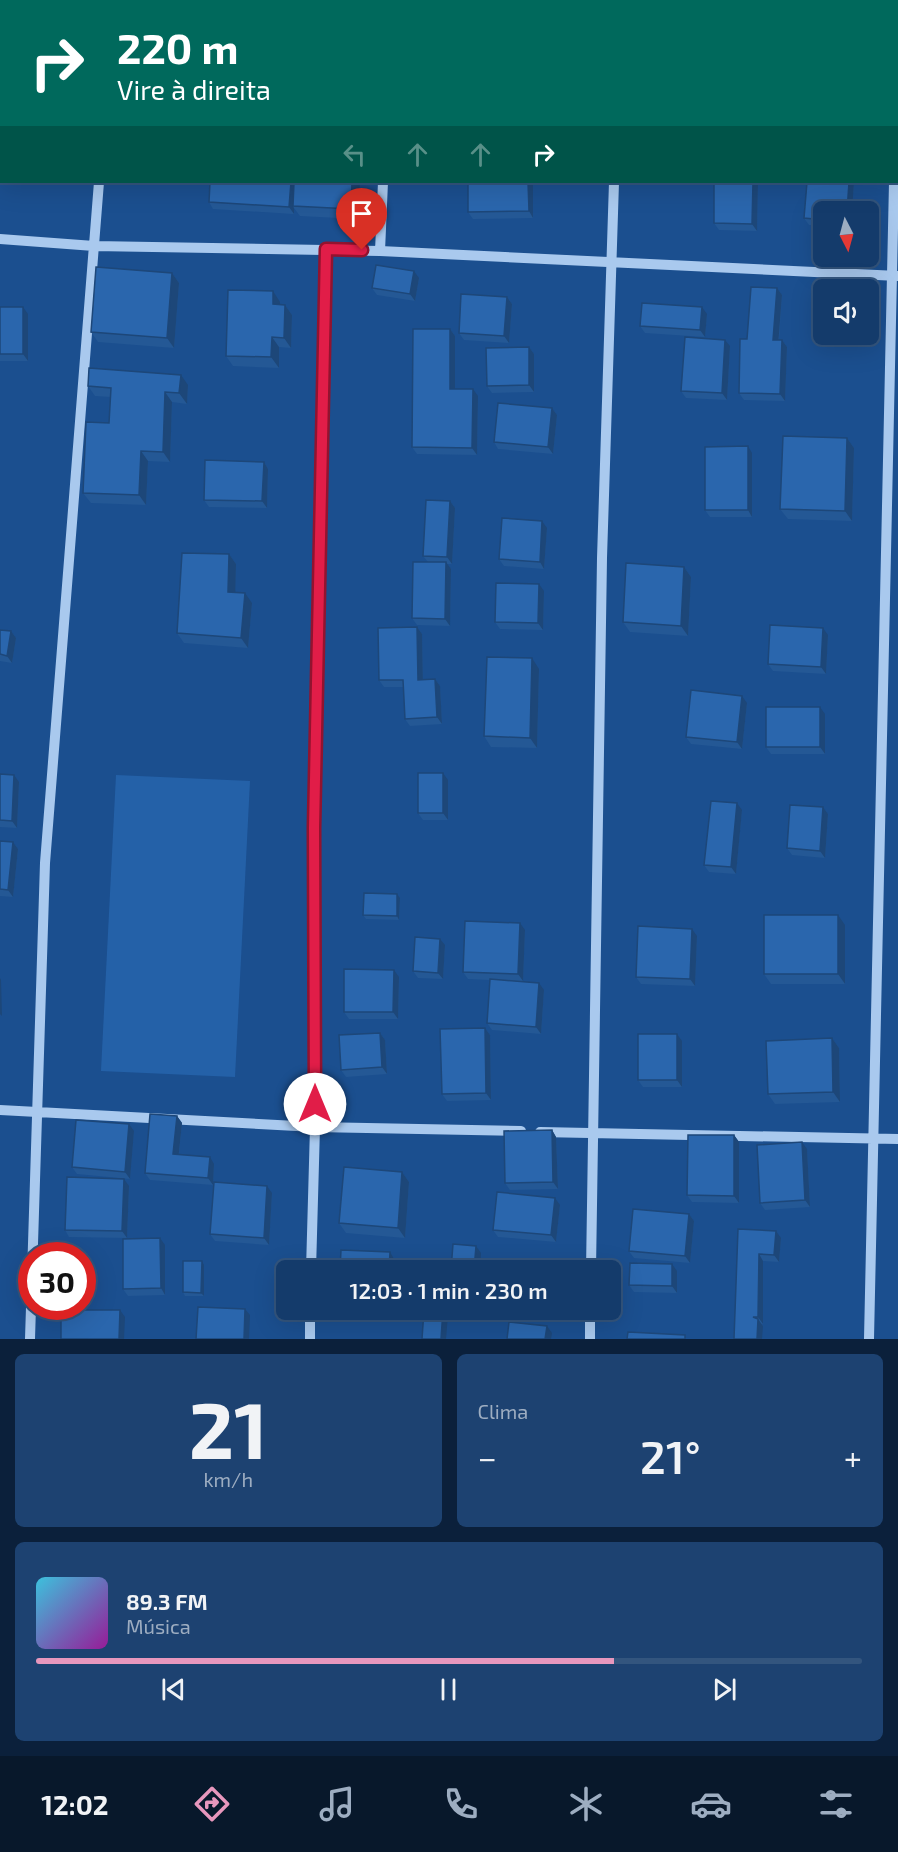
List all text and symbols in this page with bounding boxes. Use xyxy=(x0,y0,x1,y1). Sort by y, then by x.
text: 220 m xyxy=(117,22,238,72)
icon: right xyxy=(18,24,96,102)
text: Vire à direita xyxy=(117,73,271,105)
icon: left xyxy=(338,138,371,171)
icon: ahead xyxy=(401,138,434,171)
icon: ahead xyxy=(464,138,497,171)
icon: right xyxy=(527,138,560,171)
pin xyxy=(336,188,387,250)
icon: arrive xyxy=(345,197,378,230)
north arrow xyxy=(813,201,879,267)
map controls xyxy=(813,201,879,345)
button: sound xyxy=(813,279,879,345)
position arrow xyxy=(283,1072,347,1136)
speed limit sign: 30 xyxy=(18,1242,96,1320)
text: 12:03 · 1 min · 230 m xyxy=(349,1277,548,1303)
text: 21 xyxy=(189,1381,268,1475)
text: Clima xyxy=(478,1399,528,1423)
text: 21° xyxy=(640,1429,701,1483)
text: − xyxy=(478,1437,497,1477)
text: + xyxy=(844,1437,862,1477)
text: km/h xyxy=(203,1467,253,1491)
text: 89.3 FM xyxy=(126,1588,208,1614)
text: Música xyxy=(126,1614,191,1638)
icon: previous xyxy=(157,1673,190,1706)
icon: pause xyxy=(432,1673,465,1706)
icon: next xyxy=(708,1673,741,1706)
icon: directions xyxy=(191,1783,233,1825)
icon: music xyxy=(316,1783,358,1825)
icon: phone xyxy=(440,1783,482,1825)
icon: climate xyxy=(565,1783,607,1825)
icon: car xyxy=(690,1783,732,1825)
icon: filters xyxy=(815,1783,857,1825)
text: 12:02 xyxy=(41,1788,108,1820)

